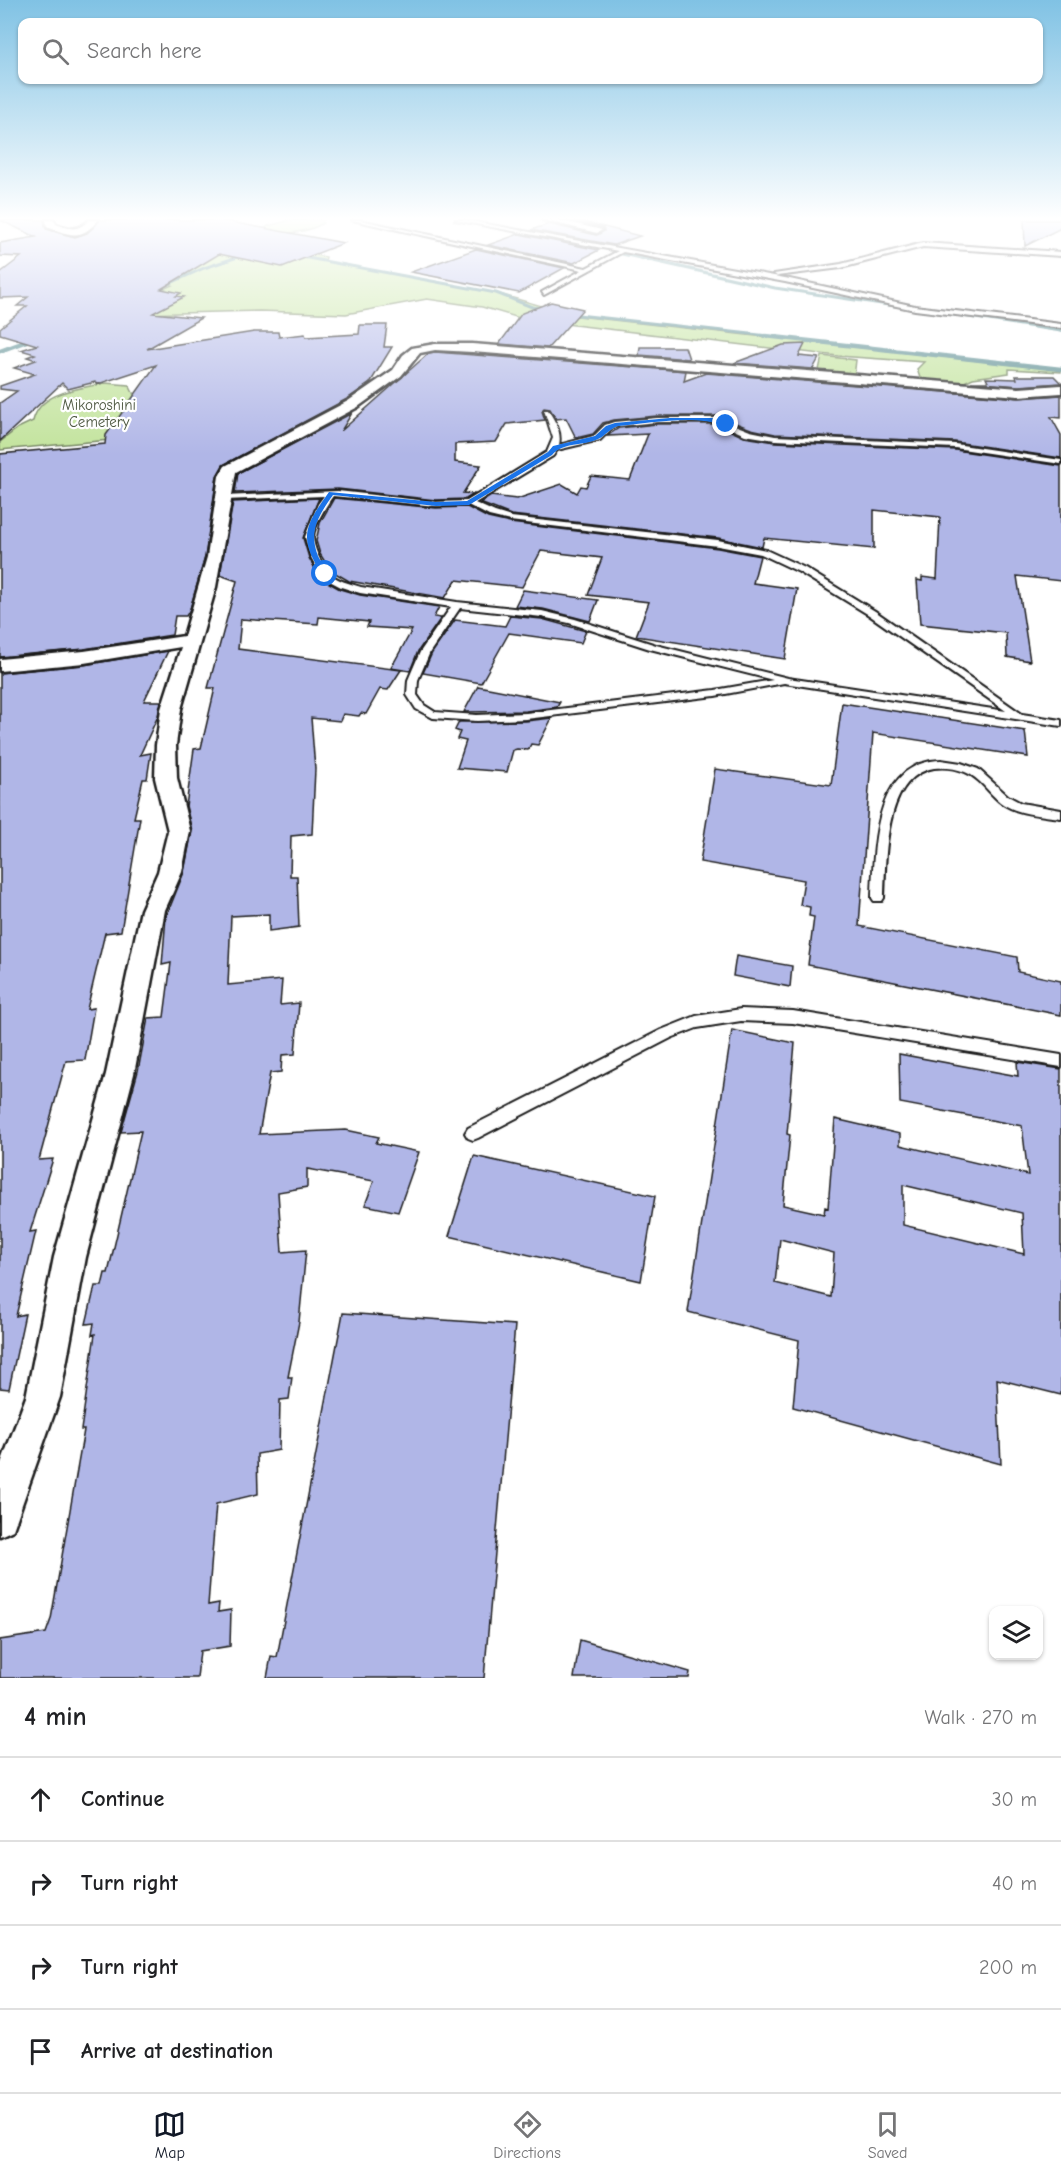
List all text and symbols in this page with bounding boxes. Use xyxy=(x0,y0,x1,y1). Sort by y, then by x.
search box xyxy=(18,18,1043,84)
icon: search xyxy=(39,35,72,68)
text: Search here xyxy=(87,38,202,64)
park label: Mikoroshini Cemetery xyxy=(62,396,136,431)
route end xyxy=(712,410,738,436)
route start xyxy=(311,560,337,586)
map controls xyxy=(989,1606,1043,1660)
button: layers xyxy=(989,1606,1043,1660)
text: 4 min xyxy=(24,1702,87,1732)
text: Walk · 270 m xyxy=(924,1706,1037,1729)
icon: ahead xyxy=(24,1783,57,1816)
text: Continue xyxy=(81,1786,164,1812)
text: 30 m xyxy=(991,1788,1037,1811)
icon: right xyxy=(24,1867,57,1900)
text: Turn right xyxy=(81,1870,178,1896)
text: 40 m xyxy=(992,1872,1037,1895)
icon: right xyxy=(24,1951,57,1984)
text: Turn right xyxy=(81,1954,178,1980)
text: 200 m xyxy=(979,1956,1037,1979)
icon: arrive xyxy=(24,2035,57,2068)
text: Arrive at destination xyxy=(81,2038,273,2064)
tab: Map xyxy=(153,2108,186,2162)
tab: Directions xyxy=(493,2108,561,2162)
tab: Saved xyxy=(868,2108,908,2162)

